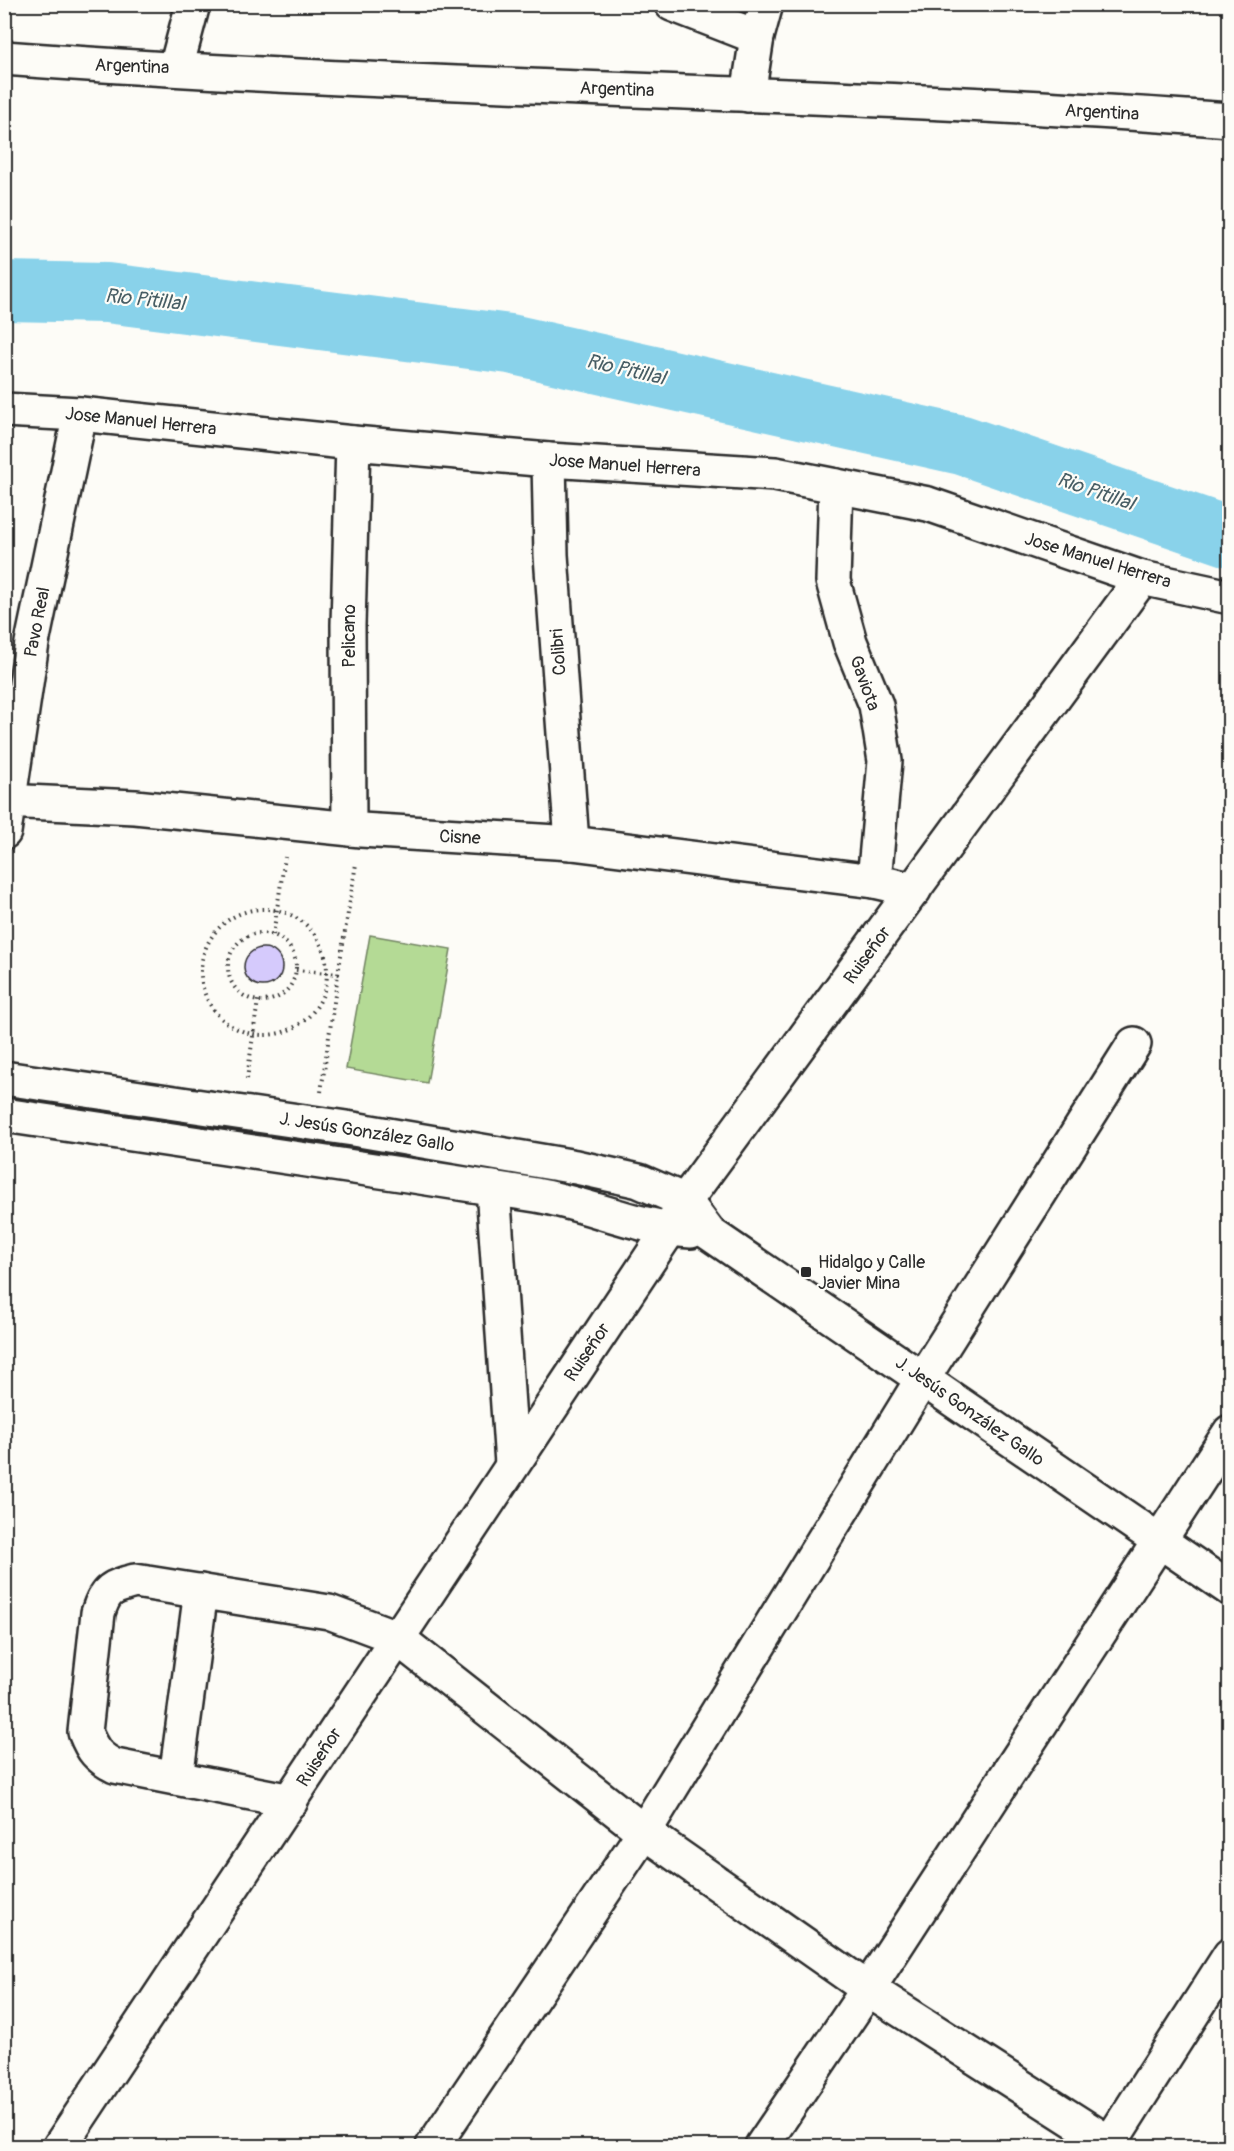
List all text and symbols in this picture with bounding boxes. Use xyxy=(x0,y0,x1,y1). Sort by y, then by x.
street label: Argentina xyxy=(94,54,170,79)
street label: Argentina xyxy=(579,77,655,102)
street label: Argentina xyxy=(1064,99,1140,126)
water label: Rio Pitillal xyxy=(104,283,188,316)
water label: Rio Pitillal xyxy=(584,348,670,391)
street label: Jose Manuel Herrera xyxy=(64,402,218,441)
street label: Jose Manuel Herrera xyxy=(548,449,702,482)
water label: Rio Pitillal xyxy=(1054,467,1140,517)
street label: Jose Manuel Herrera xyxy=(1022,527,1174,594)
street label: Pavo Real xyxy=(19,585,56,659)
street label: Pelicano xyxy=(338,604,361,668)
street label: Colibri xyxy=(545,628,572,676)
street label: Gaviota xyxy=(844,653,885,714)
street label: Cisne xyxy=(439,825,481,850)
street label: Ruiseñor xyxy=(839,921,896,989)
street label: J. Jesús González Gallo xyxy=(278,1107,456,1158)
place label: Hidalgo y Calle Javier Mina xyxy=(818,1251,925,1295)
marker: Hidalgo y Calle Javier Mina xyxy=(799,1265,813,1279)
street label: Ruiseñor xyxy=(559,1318,616,1386)
street label: J. Jesús González Gallo xyxy=(891,1351,1049,1472)
street label: Ruiseñor xyxy=(292,1723,347,1791)

